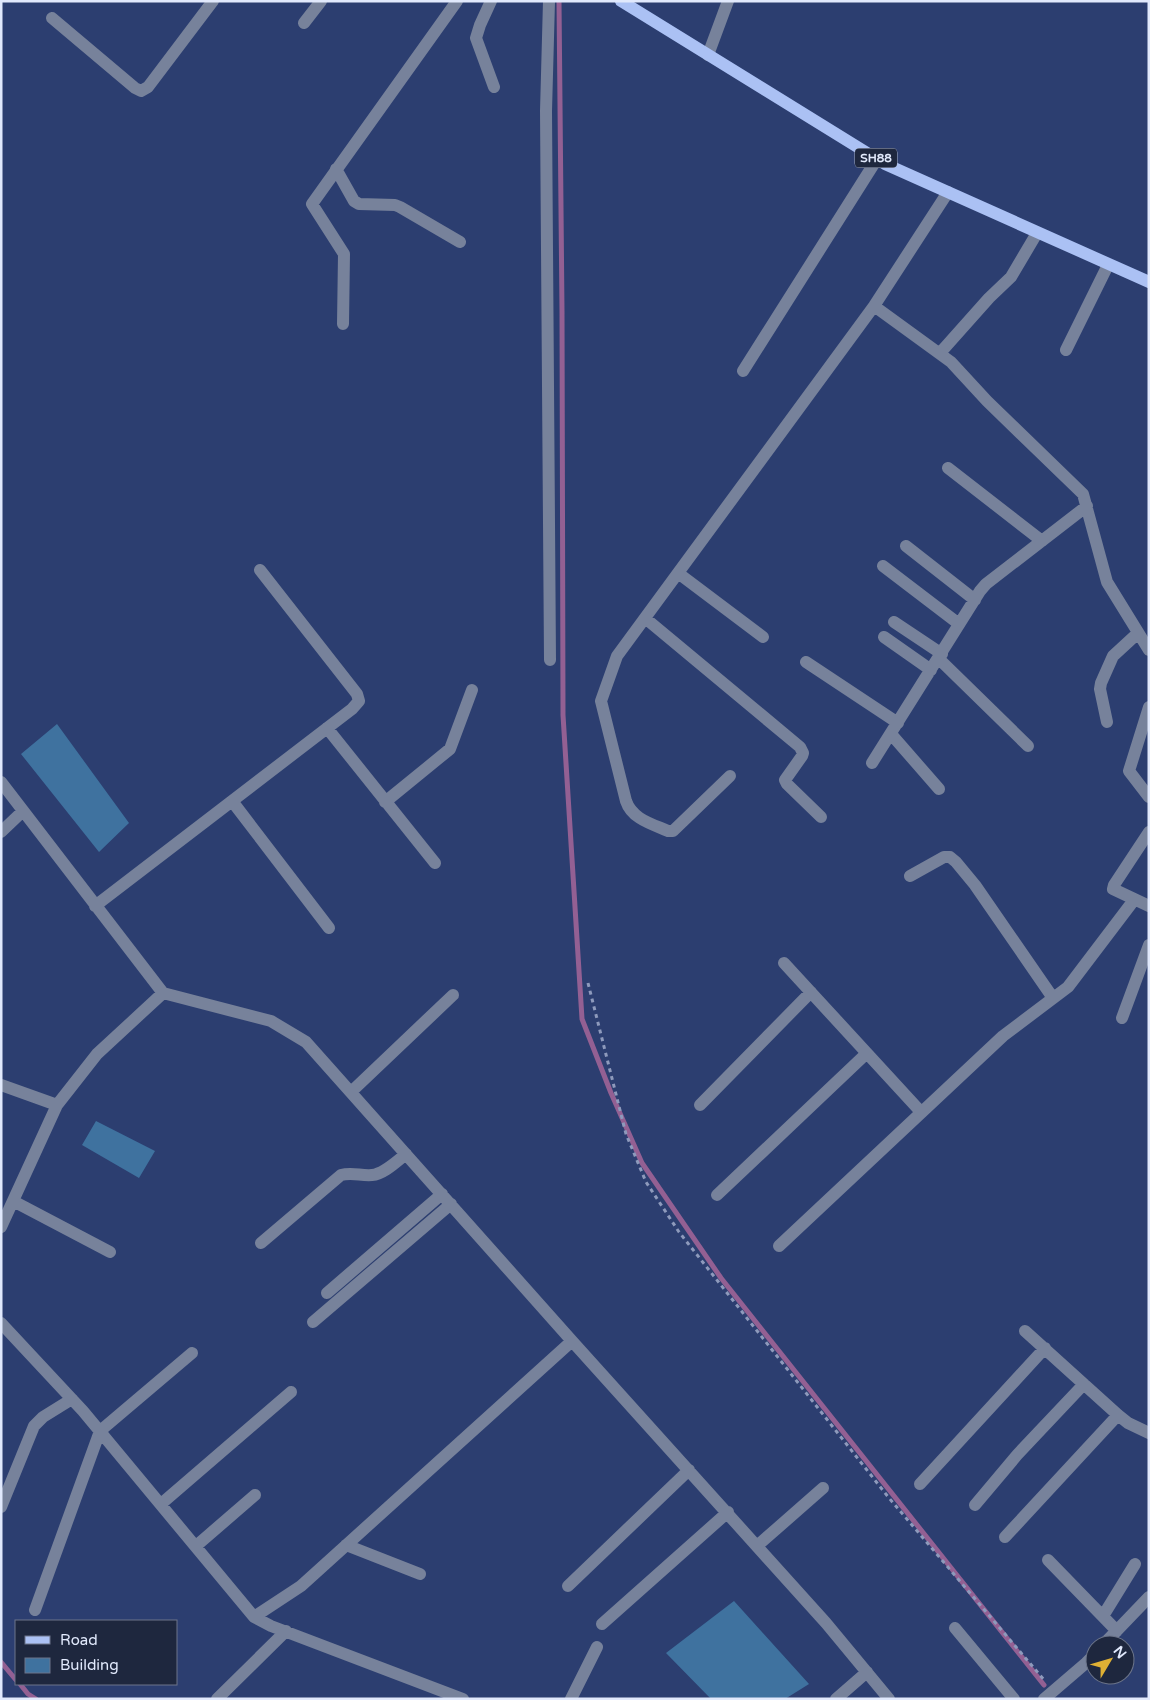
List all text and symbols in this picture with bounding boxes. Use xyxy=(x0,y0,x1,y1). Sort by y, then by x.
road number: SH88 xyxy=(855,148,897,168)
legend xyxy=(15,1620,178,1685)
text: Road xyxy=(60,1631,98,1649)
north arrow xyxy=(1085,1635,1135,1685)
text: N xyxy=(1110,1643,1130,1662)
text: Building xyxy=(60,1656,119,1674)

